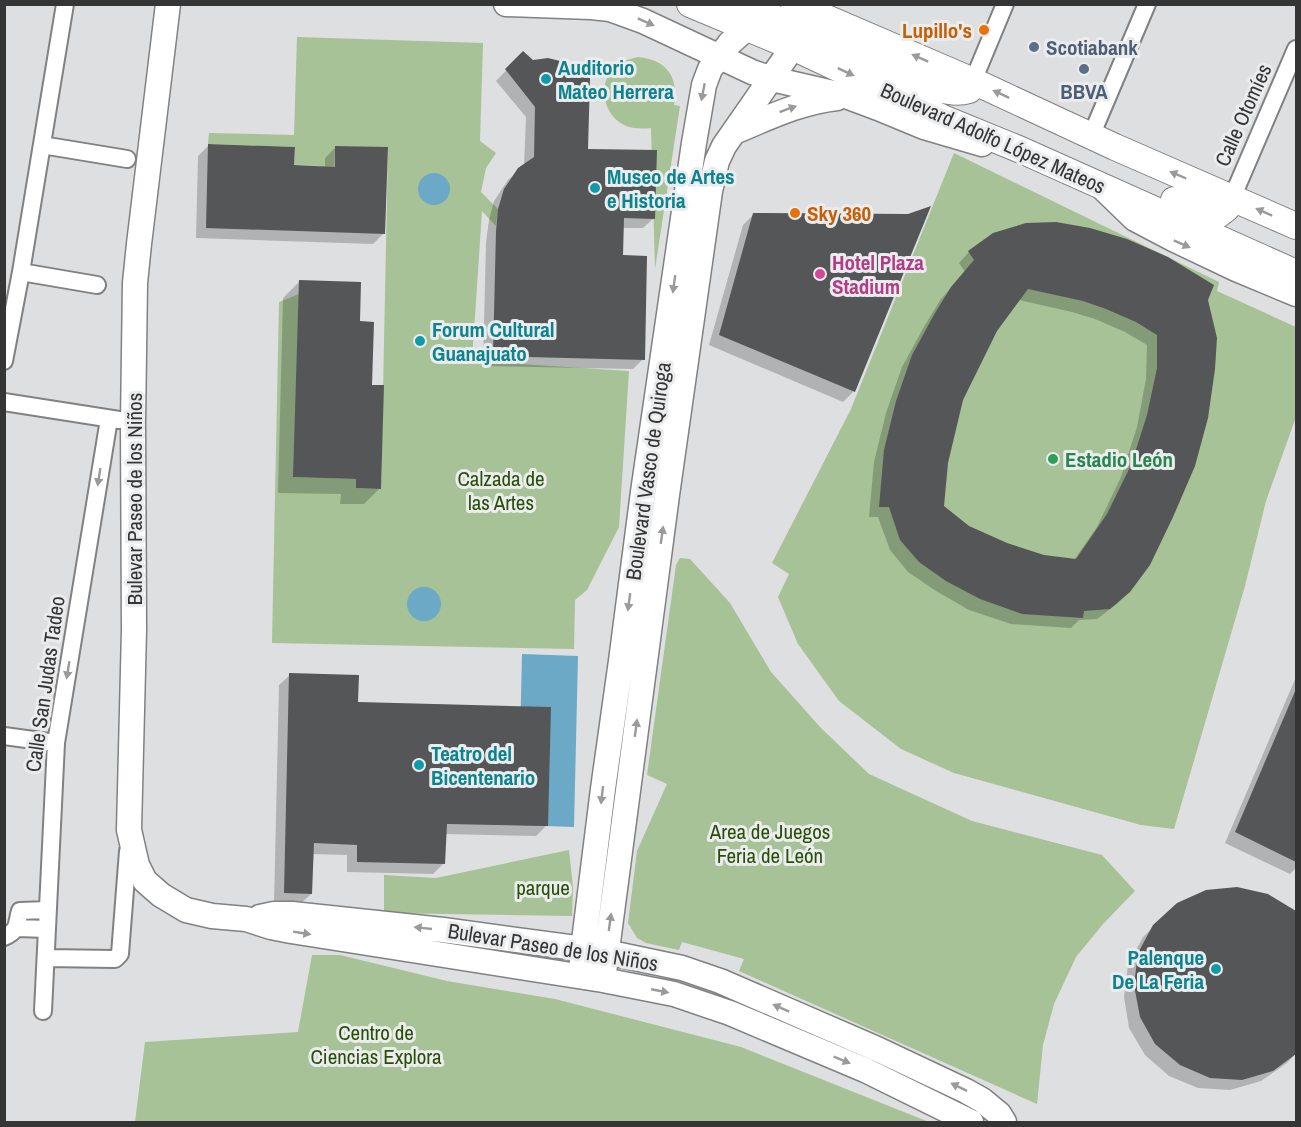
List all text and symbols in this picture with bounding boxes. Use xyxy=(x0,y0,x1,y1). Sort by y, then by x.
place label: Lupillo's xyxy=(902,16,972,45)
one-way arrow xyxy=(637,18,654,27)
marker: Lupillo's xyxy=(977,23,991,37)
place label: Scotiabank xyxy=(1046,33,1138,62)
marker: Scotiabank xyxy=(1027,40,1041,54)
place label: Auditorio Mateo Herrera xyxy=(558,53,674,106)
one-way arrow xyxy=(910,53,928,63)
street label: Calle Otomíes xyxy=(1208,59,1278,171)
marker: BBVA xyxy=(1077,62,1091,76)
one-way arrow xyxy=(837,68,854,77)
marker: Auditorio Mateo Herrera xyxy=(539,72,553,86)
street label: Boulevard Adolfo López Mateos xyxy=(876,75,1110,201)
place label: BBVA xyxy=(1060,77,1108,106)
one-way arrow xyxy=(698,82,707,101)
one-way arrow xyxy=(991,89,1009,99)
one-way arrow xyxy=(779,104,797,114)
place label: Museo de Artes e Historia xyxy=(607,162,735,215)
one-way arrow xyxy=(1169,169,1187,179)
marker: Museo de Artes e Historia xyxy=(588,181,602,195)
place label: Sky 360 xyxy=(807,199,871,228)
marker: Sky 360 xyxy=(788,206,802,220)
one-way arrow xyxy=(1255,207,1273,216)
one-way arrow xyxy=(1174,239,1191,248)
place label: Hotel Plaza Stadium xyxy=(832,248,924,301)
marker: Hotel Plaza Stadium xyxy=(813,267,827,281)
one-way arrow xyxy=(670,275,679,294)
place label: Forum Cultural Guanajuato xyxy=(432,315,555,368)
marker: Forum Cultural Guanajuato xyxy=(413,334,427,348)
street label: Boulevard Vasco de Quiroga xyxy=(618,360,678,582)
street label: Bulevar Paseo de los Niños xyxy=(120,393,149,605)
place label: Estadio León xyxy=(1065,445,1173,474)
marker: Estadio León xyxy=(1046,452,1060,466)
park label: Calzada de las Artes xyxy=(457,464,545,517)
one-way arrow xyxy=(95,468,104,487)
one-way arrow xyxy=(658,525,667,544)
one-way arrow xyxy=(625,593,634,612)
street label: Calle San Judas Tadeo xyxy=(18,594,72,774)
one-way arrow xyxy=(64,660,73,679)
one-way arrow xyxy=(632,719,641,738)
place label: Teatro del Bicentenario xyxy=(431,739,535,792)
marker: Teatro del Bicentenario xyxy=(412,758,426,772)
one-way arrow xyxy=(597,786,607,805)
park label: Area de Juegos Feria de León xyxy=(709,817,830,870)
park label: parque xyxy=(516,873,570,902)
one-way arrow xyxy=(606,912,615,931)
street label: Bulevar Paseo de los Niños xyxy=(446,916,660,978)
one-way arrow xyxy=(414,923,433,933)
one-way arrow xyxy=(293,929,312,938)
place label: Palenque De La Feria xyxy=(1112,943,1204,996)
marker: Palenque De La Feria xyxy=(1209,962,1223,976)
one-way arrow xyxy=(651,987,670,996)
one-way arrow xyxy=(771,1003,789,1013)
park label: Centro de Ciencias Explora xyxy=(310,1018,442,1071)
one-way arrow xyxy=(834,1055,852,1065)
one-way arrow xyxy=(950,1083,967,1092)

